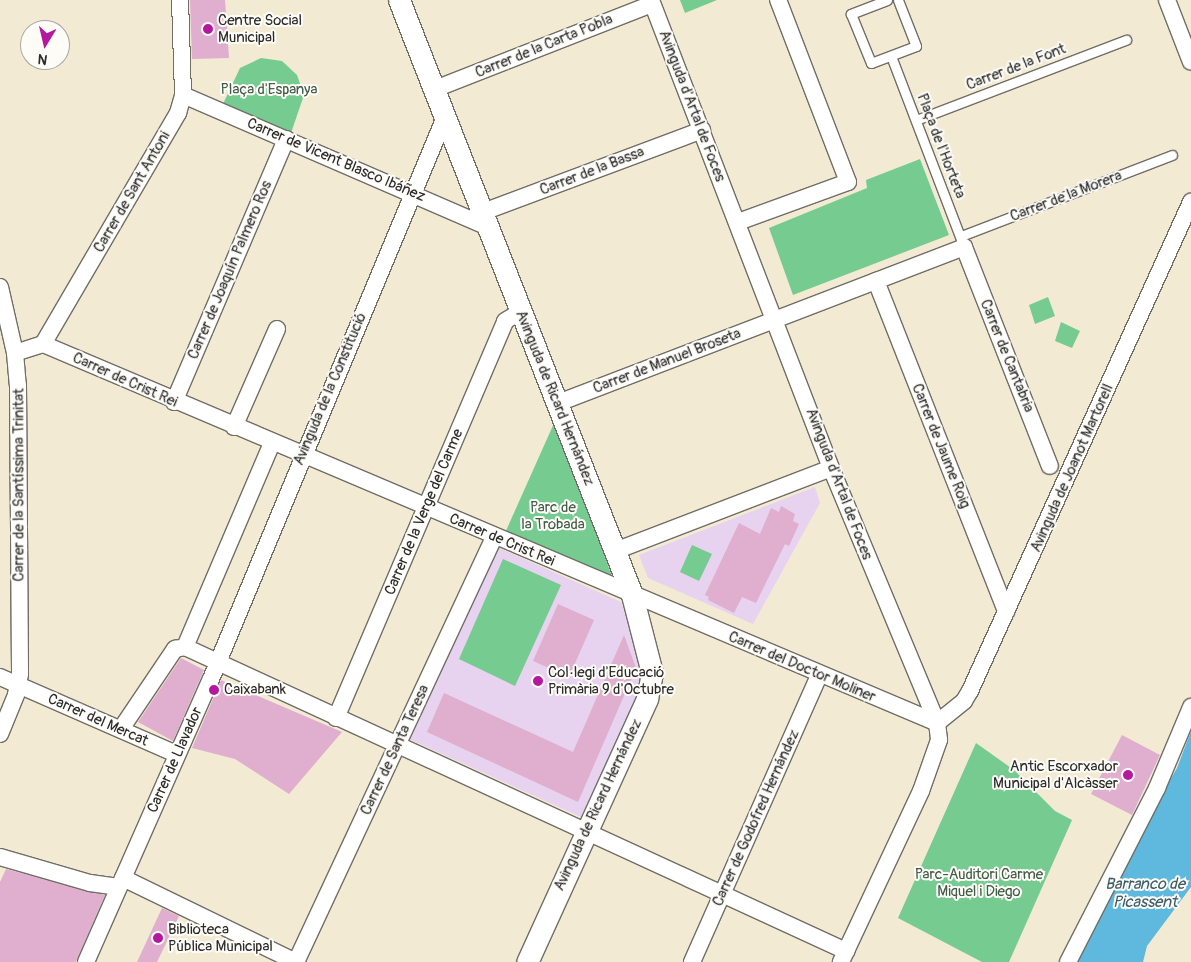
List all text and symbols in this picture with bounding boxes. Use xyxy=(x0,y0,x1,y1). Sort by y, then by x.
street label: Carrer de la Carta Pobla xyxy=(473,10,615,82)
place label: Centre Social Municipal xyxy=(218,11,302,46)
north arrow xyxy=(20,20,70,70)
marker: Centre Social Municipal xyxy=(202,23,214,35)
street label: Avinguda d'Artal de Foces xyxy=(655,28,729,184)
street label: Carrer de la Font xyxy=(964,40,1068,94)
text: N xyxy=(37,50,49,68)
park label: Plaça d'Espanya xyxy=(221,81,317,99)
street label: Plaça de l'Horteta xyxy=(913,91,969,201)
street label: Carrer de Vicent Blasco Ibáñez xyxy=(244,114,428,206)
street label: Carrer de Sant Antoni xyxy=(90,128,174,256)
street label: Carrer de la Bassa xyxy=(537,143,647,199)
street label: Carrer de la Morera xyxy=(1008,166,1124,226)
street label: Carrer de Joaquín Palmero Ros xyxy=(184,178,276,362)
street label: Carrer de Cantabria xyxy=(976,297,1038,415)
street label: Avinguda de Ricard Hernández xyxy=(512,308,598,488)
street label: Avinguda de la Constitució xyxy=(290,310,370,468)
street label: Carrer de Manuel Broseta xyxy=(590,324,744,398)
street label: Carrer de Crist Rei xyxy=(70,349,180,411)
street label: Carrer de Jaume Roig xyxy=(908,381,974,511)
street label: Avinguda de Joanot Martorell xyxy=(1027,381,1117,555)
street label: Carrer de la Santíssima Trinitat xyxy=(10,388,28,582)
street label: Avinguda d'Artal de Foces xyxy=(802,406,876,562)
street label: Carrer de la Verge del Carme xyxy=(381,426,467,598)
park label: Parc de la Trobada xyxy=(521,498,585,533)
street label: Carrer de Crist Rei xyxy=(447,510,557,570)
street label: Carrer del Doctor Moliner xyxy=(726,628,878,706)
place label: Col·legi d'Educació Primària 9 d'Octubre xyxy=(548,663,674,698)
marker: Col·legi d'Educació Primària 9 d'Octubre xyxy=(532,675,544,687)
place label: Caixabank xyxy=(224,681,286,699)
street label: Carrer de Santa Teresa xyxy=(357,682,433,818)
marker: Caixabank xyxy=(208,684,220,696)
street label: Carrer del Mercat xyxy=(45,690,151,750)
street label: Carrer de Llavador xyxy=(144,704,206,816)
street label: Avinguda de Ricard Hernández xyxy=(550,716,646,894)
street label: Carrer de Godofred Hernández xyxy=(709,727,803,909)
place label: Antic Escorxador Municipal d'Alcàsser xyxy=(993,757,1118,792)
marker: Antic Escorxador Municipal d'Alcàsser xyxy=(1122,769,1134,781)
park label: Parc-Auditori Carme Miquel i Diego xyxy=(915,865,1043,900)
water label: Barranco de Picassent xyxy=(1105,874,1185,912)
place label: Biblioteca Pública Municipal xyxy=(168,920,273,955)
marker: Biblioteca Pública Municipal xyxy=(152,932,164,944)

